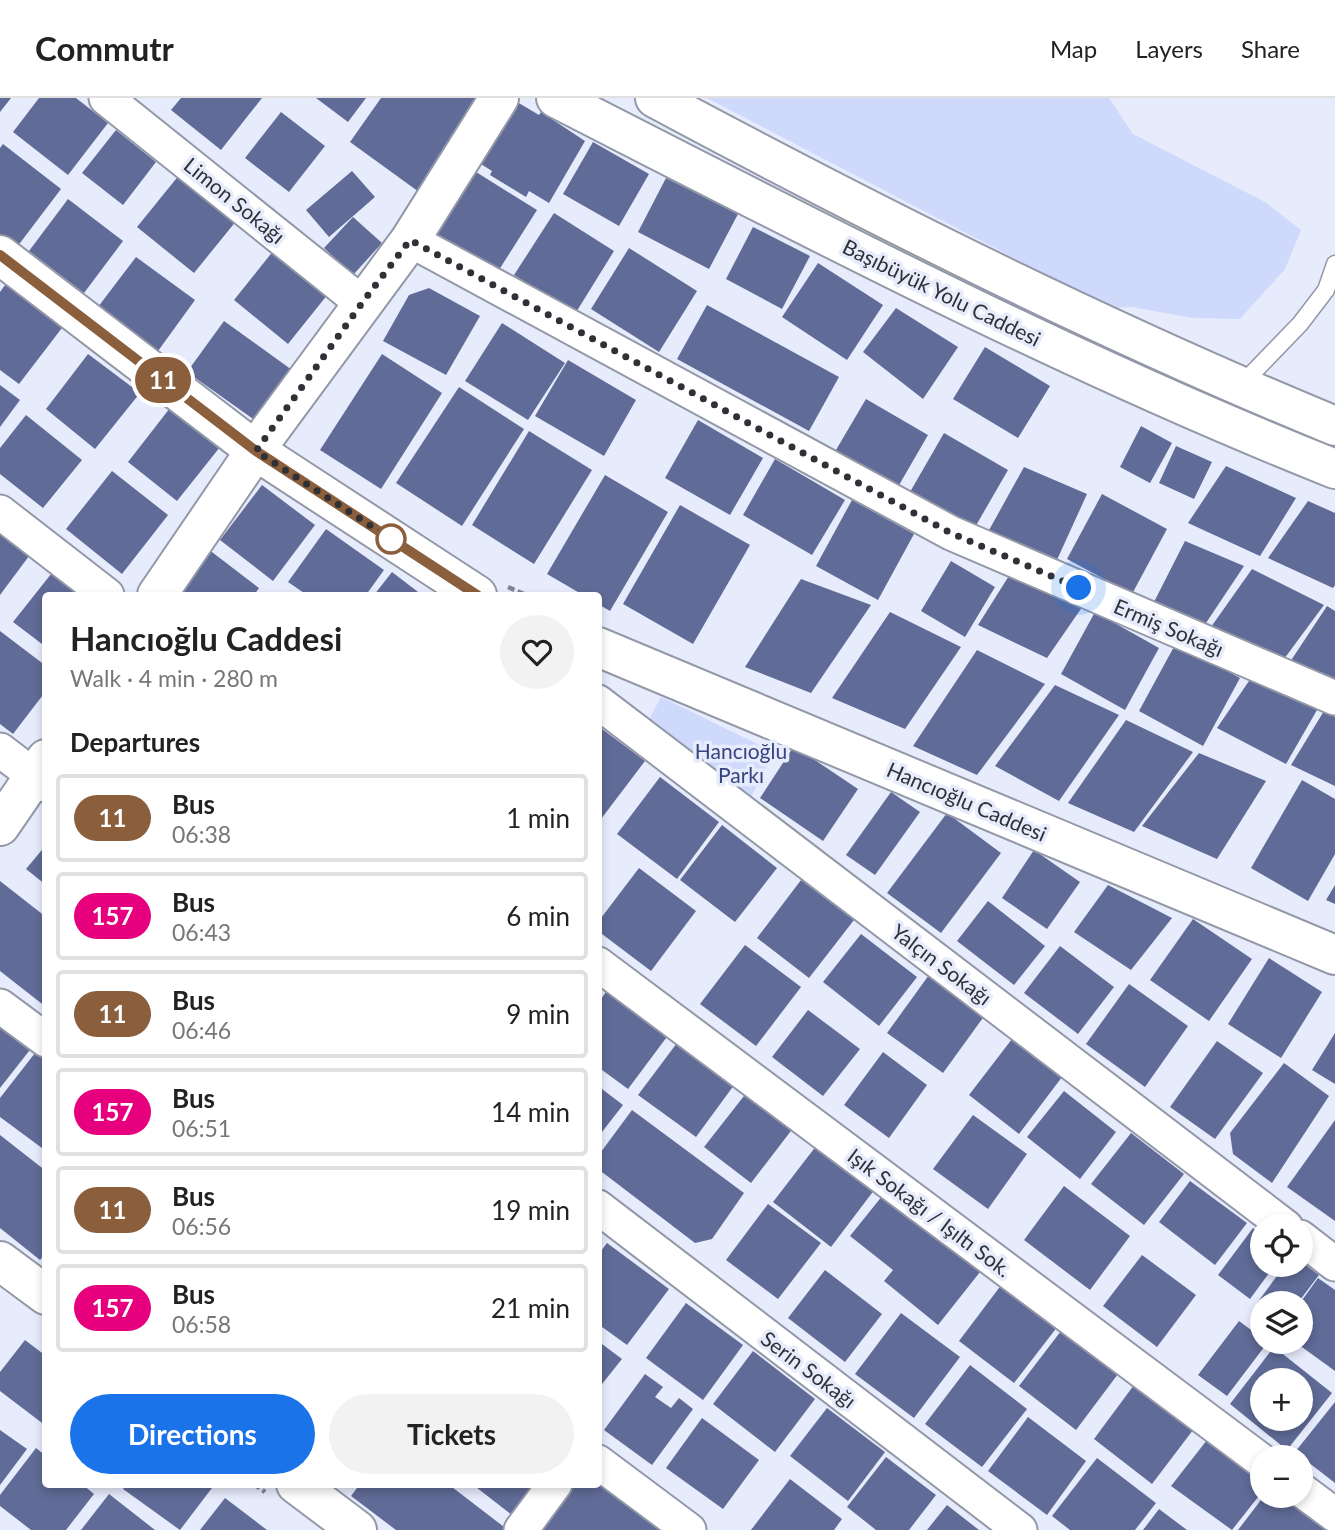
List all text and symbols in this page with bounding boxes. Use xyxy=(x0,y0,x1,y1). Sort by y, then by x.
text: Commutr xyxy=(35,28,174,68)
text: Map xyxy=(1050,34,1097,63)
text: Layers xyxy=(1135,34,1203,63)
text: Share xyxy=(1241,34,1300,63)
street label: Limon Sokağı xyxy=(180,152,290,248)
street label: Başıbüyük Yolu Caddesi xyxy=(839,233,1045,351)
line badge: 11 xyxy=(132,357,194,403)
text: 11 xyxy=(149,365,177,394)
unlabelled marker xyxy=(376,524,406,554)
your location xyxy=(1061,570,1096,605)
street label: Ermiş Sokağı xyxy=(1110,593,1228,661)
button: heart xyxy=(500,615,574,689)
text: Hancıoğlu Caddesi xyxy=(70,618,342,658)
text: Walk · 4 min · 280 m xyxy=(70,664,278,692)
text: Departures xyxy=(70,726,200,758)
park label: Hancıoğlu Parkı xyxy=(695,738,787,787)
street label: Hancıoğlu Caddesi xyxy=(883,756,1051,846)
text: Bus xyxy=(172,788,215,820)
text: 1 min xyxy=(506,802,570,834)
text: 11 xyxy=(99,803,126,832)
text: 06:38 xyxy=(172,820,231,848)
text: Bus xyxy=(172,886,215,918)
text: 6 min xyxy=(506,900,570,932)
text: 157 xyxy=(92,901,133,930)
text: 06:43 xyxy=(172,918,231,946)
street label: Yalçın Sokağı xyxy=(887,918,997,1010)
text: Bus xyxy=(172,984,215,1016)
text: 9 min xyxy=(506,998,570,1030)
text: 11 xyxy=(99,999,126,1028)
text: 06:46 xyxy=(172,1016,231,1044)
text: Bus xyxy=(172,1082,215,1114)
text: 14 min xyxy=(491,1096,570,1128)
text: 157 xyxy=(92,1097,133,1126)
text: 06:51 xyxy=(172,1114,231,1142)
street label: Işık Sokağı / Işıltı Sok. xyxy=(843,1142,1017,1282)
text: Bus xyxy=(172,1180,215,1212)
text: 19 min xyxy=(491,1194,570,1226)
text: 11 xyxy=(99,1195,126,1224)
text: 06:56 xyxy=(172,1212,231,1240)
map controls xyxy=(1250,1214,1313,1508)
button: locate xyxy=(1250,1214,1313,1277)
text: Bus xyxy=(172,1278,215,1310)
button: layers xyxy=(1250,1291,1313,1354)
text: 21 min xyxy=(491,1292,570,1324)
text: 157 xyxy=(92,1293,133,1322)
text: 06:58 xyxy=(172,1310,231,1338)
street label: Serin Sokağı xyxy=(757,1325,861,1413)
button: + xyxy=(1250,1368,1313,1431)
button: Directions xyxy=(70,1394,315,1474)
button: Tickets xyxy=(329,1394,574,1474)
button: − xyxy=(1250,1445,1313,1508)

